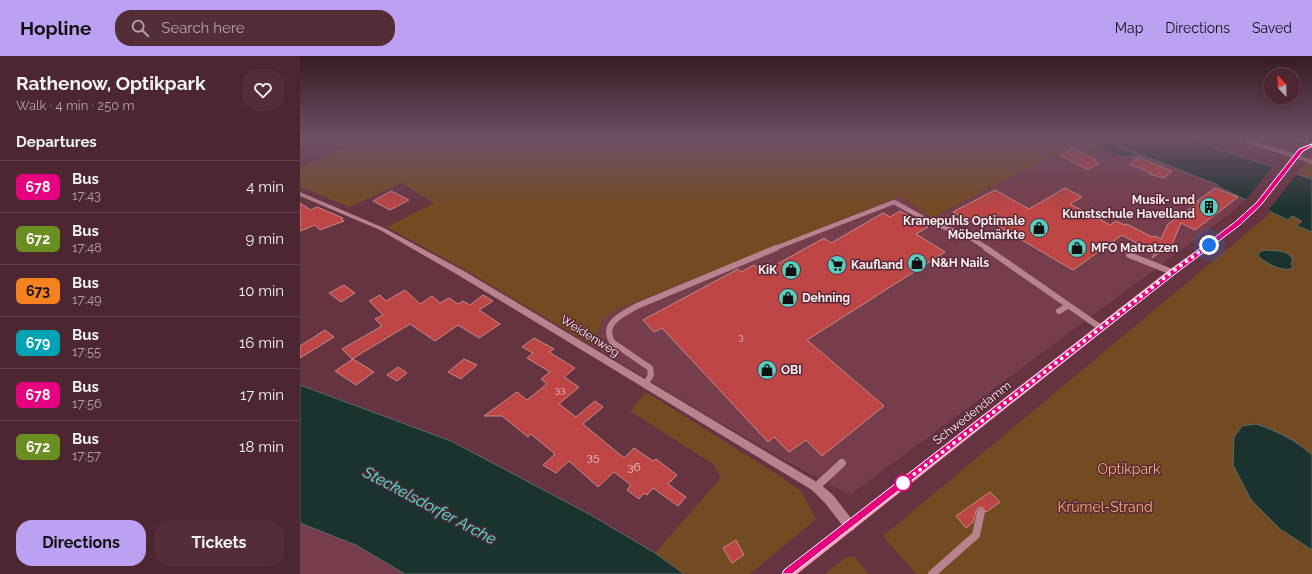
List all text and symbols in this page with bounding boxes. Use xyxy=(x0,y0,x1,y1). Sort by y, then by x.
search box xyxy=(115,10,395,46)
text: Hopline xyxy=(20,17,91,39)
icon: search xyxy=(129,17,151,39)
text: Search here xyxy=(161,19,245,37)
text: Map xyxy=(1115,20,1143,36)
text: Directions xyxy=(1165,20,1230,36)
text: Saved xyxy=(1252,20,1292,36)
north arrow xyxy=(1264,68,1300,104)
map controls xyxy=(1264,68,1300,104)
button: heart xyxy=(242,69,284,111)
text: Rathenow, Optikpark xyxy=(16,72,206,94)
text: Walk · 4 min · 250 m xyxy=(16,98,134,113)
text: Departures xyxy=(16,133,97,151)
text: Bus xyxy=(72,170,99,188)
text: 4 min xyxy=(246,178,284,196)
text: 678 xyxy=(26,179,50,195)
text: 17:43 xyxy=(72,188,101,203)
place label: Musik- und Kunstschule Havelland xyxy=(1062,193,1195,221)
building icon: Musik- und Kunstschule Havelland xyxy=(1198,196,1220,218)
place label: Kranepuhls Optimale Möbelmärkte xyxy=(903,214,1025,242)
shop icon: Kranepuhls Optimale Möbelmärkte xyxy=(1028,217,1050,239)
text: Bus xyxy=(72,222,99,240)
text: 9 min xyxy=(246,230,284,248)
text: 672 xyxy=(26,231,50,247)
your location xyxy=(1199,235,1219,255)
shop icon: MFO Matratzen xyxy=(1066,237,1088,259)
text: 17:48 xyxy=(72,240,102,255)
place label: MFO Matratzen xyxy=(1091,241,1178,255)
shop icon: N&H Nails xyxy=(906,252,928,274)
supermarket icon: Kaufland xyxy=(826,254,848,276)
place label: N&H Nails xyxy=(931,256,989,270)
place label: Kaufland xyxy=(851,258,903,272)
shop icon: KiK xyxy=(780,259,802,281)
place label: KiK xyxy=(758,263,778,277)
text: Bus xyxy=(72,274,99,292)
text: 10 min xyxy=(239,282,284,300)
text: 673 xyxy=(26,283,50,299)
shop icon: Dehning xyxy=(777,287,799,309)
place label: Dehning xyxy=(802,291,850,305)
text: 17:49 xyxy=(72,292,102,307)
street label: Weidenweg xyxy=(558,312,622,360)
text: Bus xyxy=(72,326,99,344)
house number: 3 xyxy=(738,331,744,342)
text: 16 min xyxy=(239,334,284,352)
text: 679 xyxy=(26,335,50,351)
text: 17:55 xyxy=(72,344,101,359)
shop icon: OBI xyxy=(756,359,778,381)
place label: OBI xyxy=(781,363,802,377)
text: Bus xyxy=(72,378,99,396)
street label: Schwedendamm xyxy=(930,378,1014,448)
house number: 33 xyxy=(555,384,565,395)
text: 17 min xyxy=(240,386,284,404)
text: 678 xyxy=(26,387,50,403)
text: 17:56 xyxy=(72,396,102,411)
text: Bus xyxy=(72,430,99,448)
text: 18 min xyxy=(239,438,284,456)
text: 672 xyxy=(26,439,50,455)
text: 17:57 xyxy=(72,448,101,463)
house number: 35 xyxy=(587,450,600,464)
house number: 36 xyxy=(627,460,641,474)
park label: Optikpark xyxy=(1098,461,1161,477)
water label: Steckelsdorfer Arche xyxy=(359,462,500,549)
unlabelled marker xyxy=(894,474,912,492)
park label: Krümel-Strand xyxy=(1057,499,1153,515)
button: Directions xyxy=(16,520,146,566)
button: Tickets xyxy=(154,520,284,566)

